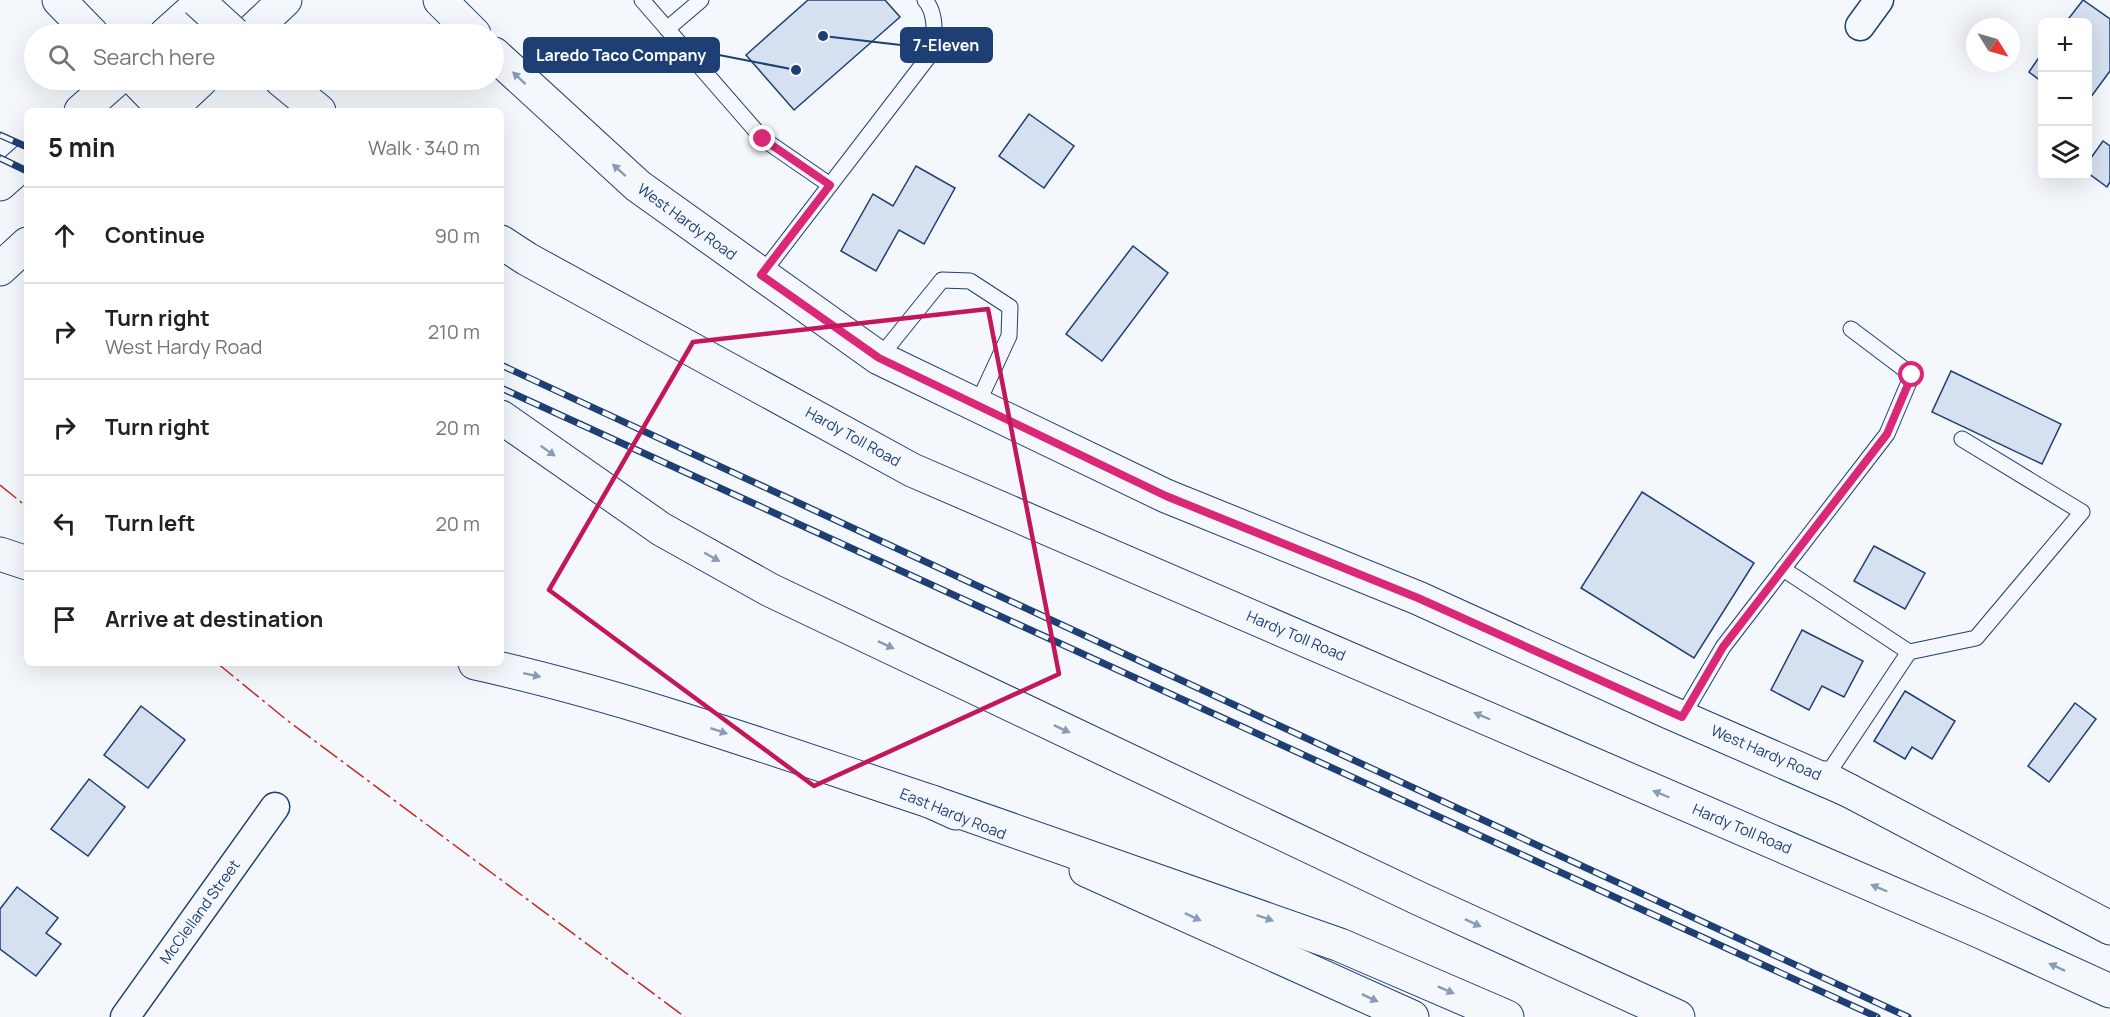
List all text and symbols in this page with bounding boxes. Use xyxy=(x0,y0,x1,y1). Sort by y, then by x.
north arrow xyxy=(1966,18,2020,72)
map controls xyxy=(2038,18,2092,180)
button: + xyxy=(2038,18,2092,72)
search box xyxy=(24,24,504,90)
callout: 7-Eleven xyxy=(901,28,992,62)
text: 7-Eleven xyxy=(913,34,979,56)
callout: Laredo Taco Company xyxy=(524,38,719,72)
icon: search xyxy=(45,41,78,74)
text: Search here xyxy=(93,42,215,72)
text: Laredo Taco Company xyxy=(536,44,706,66)
one-way arrow xyxy=(511,71,526,85)
button: − xyxy=(2038,72,2092,126)
route end xyxy=(749,125,775,151)
button: layers xyxy=(2038,126,2092,180)
text: 5 min xyxy=(48,129,115,165)
text: Walk · 340 m xyxy=(368,134,480,161)
one-way arrow xyxy=(612,164,627,177)
street label: West Hardy Road xyxy=(633,178,741,265)
icon: ahead xyxy=(48,219,81,252)
text: Continue xyxy=(105,220,205,250)
text: 90 m xyxy=(434,222,480,249)
text: Turn right xyxy=(105,303,210,333)
icon: right xyxy=(48,315,81,348)
text: 210 m xyxy=(428,318,480,345)
text: West Hardy Road xyxy=(105,333,262,360)
route start xyxy=(1898,361,1924,387)
street label: Hardy Toll Road xyxy=(802,402,905,471)
icon: right xyxy=(48,411,81,444)
text: Turn right xyxy=(105,412,210,442)
text: 20 m xyxy=(435,414,480,441)
one-way arrow xyxy=(540,445,556,457)
icon: left xyxy=(48,507,81,540)
text: Turn left xyxy=(105,508,195,538)
text: 20 m xyxy=(435,510,480,537)
one-way arrow xyxy=(704,552,721,562)
icon: arrive xyxy=(48,603,81,636)
text: Arrive at destination xyxy=(105,604,323,634)
street label: Hardy Toll Road xyxy=(1243,605,1349,666)
one-way arrow xyxy=(878,640,895,649)
one-way arrow xyxy=(523,671,541,681)
one-way arrow xyxy=(1473,711,1491,720)
street label: West Hardy Road xyxy=(1708,720,1825,785)
one-way arrow xyxy=(1054,724,1071,733)
one-way arrow xyxy=(710,727,728,737)
street label: East Hardy Road xyxy=(897,783,1009,844)
one-way arrow xyxy=(1652,788,1670,798)
street label: Hardy Toll Road xyxy=(1689,798,1795,859)
street label: McClelland Street xyxy=(155,855,245,968)
one-way arrow xyxy=(1870,883,1887,892)
one-way arrow xyxy=(1184,913,1201,922)
one-way arrow xyxy=(1256,914,1274,924)
one-way arrow xyxy=(1464,918,1482,928)
one-way arrow xyxy=(2048,962,2065,971)
one-way arrow xyxy=(1437,986,1454,995)
one-way arrow xyxy=(1362,994,1379,1003)

